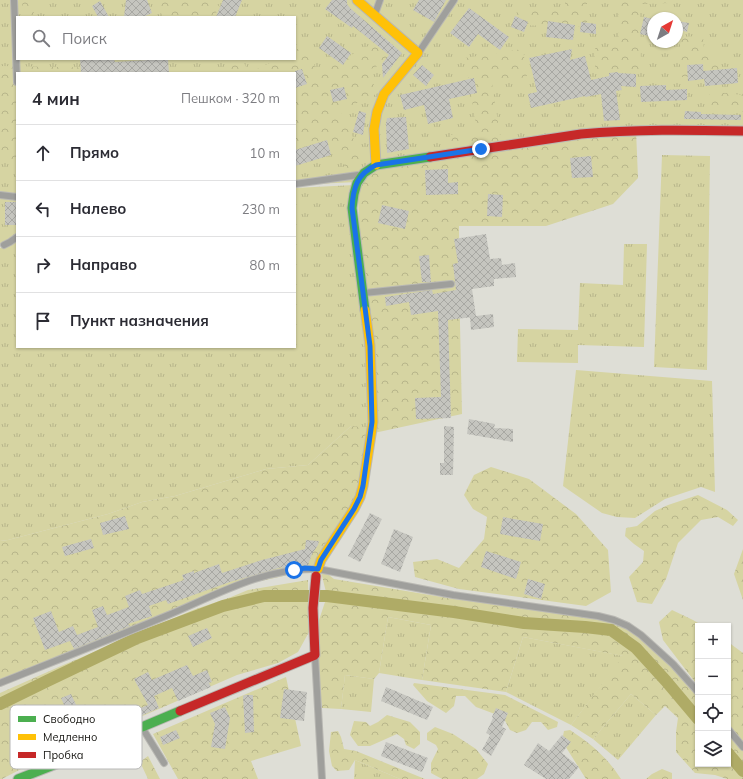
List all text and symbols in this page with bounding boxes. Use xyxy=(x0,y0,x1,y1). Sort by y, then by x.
north arrow xyxy=(647,12,683,48)
search box xyxy=(16,16,296,60)
icon: search xyxy=(30,27,52,49)
text: Поиск xyxy=(62,29,107,48)
text: 4 мин xyxy=(32,88,80,109)
text: Пешком · 320 m xyxy=(181,90,280,106)
route end xyxy=(472,140,490,158)
icon: ahead xyxy=(32,142,54,164)
text: Прямо xyxy=(70,143,119,162)
text: 10 m xyxy=(250,145,280,161)
icon: left xyxy=(32,198,54,220)
text: Налево xyxy=(70,199,126,218)
text: 230 m xyxy=(242,201,280,217)
icon: right xyxy=(32,254,54,276)
text: Направо xyxy=(70,255,137,274)
text: 80 m xyxy=(250,257,280,273)
icon: arrive xyxy=(32,310,54,332)
text: Пункт назначения xyxy=(70,311,209,330)
route start xyxy=(285,561,303,579)
map controls xyxy=(695,623,731,767)
button: + xyxy=(695,623,731,659)
button: − xyxy=(695,659,731,695)
button: locate xyxy=(695,695,731,731)
legend xyxy=(10,705,142,769)
text: Свободно xyxy=(43,712,96,726)
text: Медленно xyxy=(43,730,97,744)
button: layers xyxy=(695,731,731,767)
text: Пробка xyxy=(43,748,84,762)

